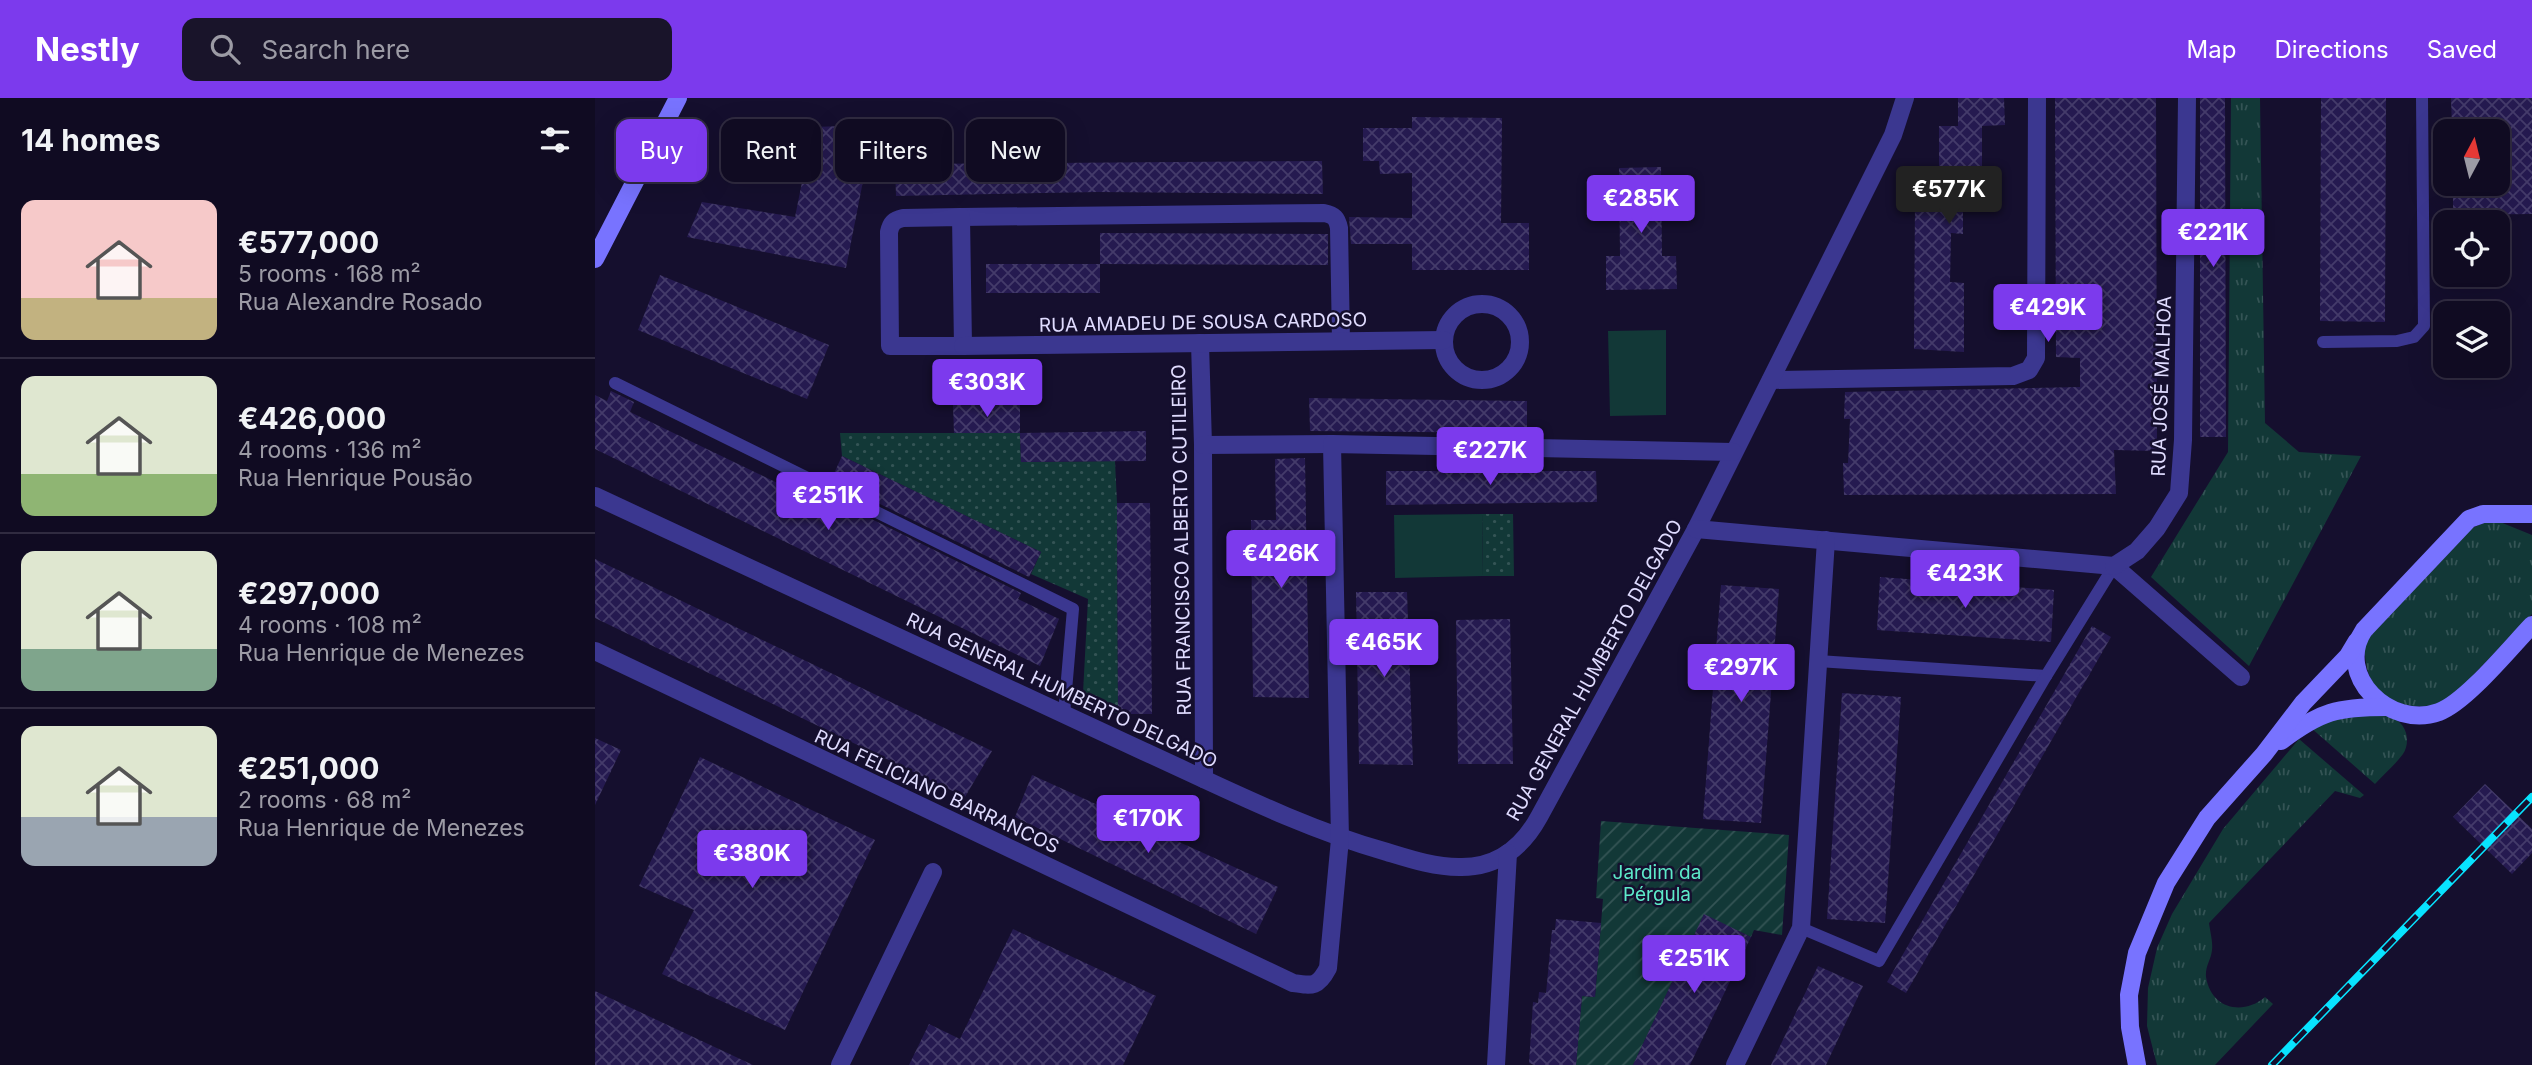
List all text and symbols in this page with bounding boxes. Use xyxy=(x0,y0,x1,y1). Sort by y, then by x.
search box xyxy=(182,18,672,81)
text: Nestly xyxy=(35,29,140,69)
icon: search xyxy=(206,30,244,68)
text: Search here xyxy=(262,34,410,65)
text: Map xyxy=(2187,35,2236,64)
text: Directions xyxy=(2274,35,2389,64)
text: Saved xyxy=(2427,35,2497,64)
chip: Buy xyxy=(616,119,707,182)
chip: Rent xyxy=(721,119,821,182)
chip: Filters xyxy=(835,119,952,182)
chip: New xyxy=(966,119,1065,182)
north arrow xyxy=(2433,119,2509,196)
map controls xyxy=(2433,119,2510,378)
icon: filters xyxy=(536,121,574,159)
text: 14 homes xyxy=(21,122,160,158)
pin: €577K xyxy=(1900,166,1998,226)
text: €577K xyxy=(1912,175,1986,203)
pin: €285K xyxy=(1592,176,1690,235)
text: €285K xyxy=(1603,184,1679,212)
pin: €221K xyxy=(2164,209,2262,269)
button: locate xyxy=(2433,210,2510,287)
text: €221K xyxy=(2177,218,2249,246)
text: €577,000 xyxy=(238,224,379,260)
icon: home xyxy=(77,228,161,312)
text: 5 rooms · 168 m² xyxy=(238,260,421,288)
pin: €429K xyxy=(1999,285,2097,344)
text: Rua Alexandre Rosado xyxy=(238,288,483,316)
text: €429K xyxy=(2009,293,2087,321)
street label: RUA JOSÉ MALHOA xyxy=(2146,295,2176,477)
button: layers xyxy=(2433,301,2510,378)
street label: RUA AMADEU DE SOUSA CARDOSO xyxy=(1039,308,1367,337)
pin: €303K xyxy=(938,360,1036,419)
street label: RUA FRANCISCO ALBERTO CUTILEIRO xyxy=(1167,364,1196,716)
text: €303K xyxy=(948,368,1026,396)
text: €426,000 xyxy=(238,400,386,436)
icon: home xyxy=(77,404,161,488)
pin: €227K xyxy=(1441,428,1539,487)
text: 4 rooms · 136 m² xyxy=(238,436,422,464)
text: €227K xyxy=(1453,436,1527,464)
text: Rua Henrique Pousão xyxy=(238,464,473,492)
pin: €251K xyxy=(779,472,877,532)
text: €251K xyxy=(792,481,864,509)
street label: RUA GENERAL HUMBERTO DELGADO xyxy=(1502,516,1687,825)
pin: €426K xyxy=(1232,531,1330,590)
text: €426K xyxy=(1242,539,1320,567)
pin: €423K xyxy=(1916,550,2014,610)
text: €423K xyxy=(1926,559,2004,587)
text: €297,000 xyxy=(238,575,380,611)
icon: home xyxy=(77,579,161,663)
street label: RUA GENERAL HUMBERTO DELGADO xyxy=(903,608,1221,773)
text: 4 rooms · 108 m² xyxy=(238,611,422,639)
pin: €465K xyxy=(1335,620,1433,679)
text: €465K xyxy=(1345,628,1423,656)
text: Rua Henrique de Menezes xyxy=(238,639,525,667)
pin: €297K xyxy=(1692,644,1790,704)
text: €297K xyxy=(1704,653,1778,681)
street label: RUA FELICIANO BARRANCOS xyxy=(811,725,1063,858)
text: €251,000 xyxy=(238,750,379,786)
icon: home xyxy=(77,754,161,838)
text: 2 rooms · 68 m² xyxy=(238,786,411,814)
pin: €170K xyxy=(1099,796,1197,855)
text: €170K xyxy=(1113,804,1183,832)
text: Rua Henrique de Menezes xyxy=(238,814,525,842)
pin: €380K xyxy=(703,830,801,890)
text: €380K xyxy=(713,839,791,867)
park label: Jardim da Pérgula xyxy=(1613,861,1701,906)
pin: €251K xyxy=(1645,936,1743,995)
text: €251K xyxy=(1658,944,1730,972)

